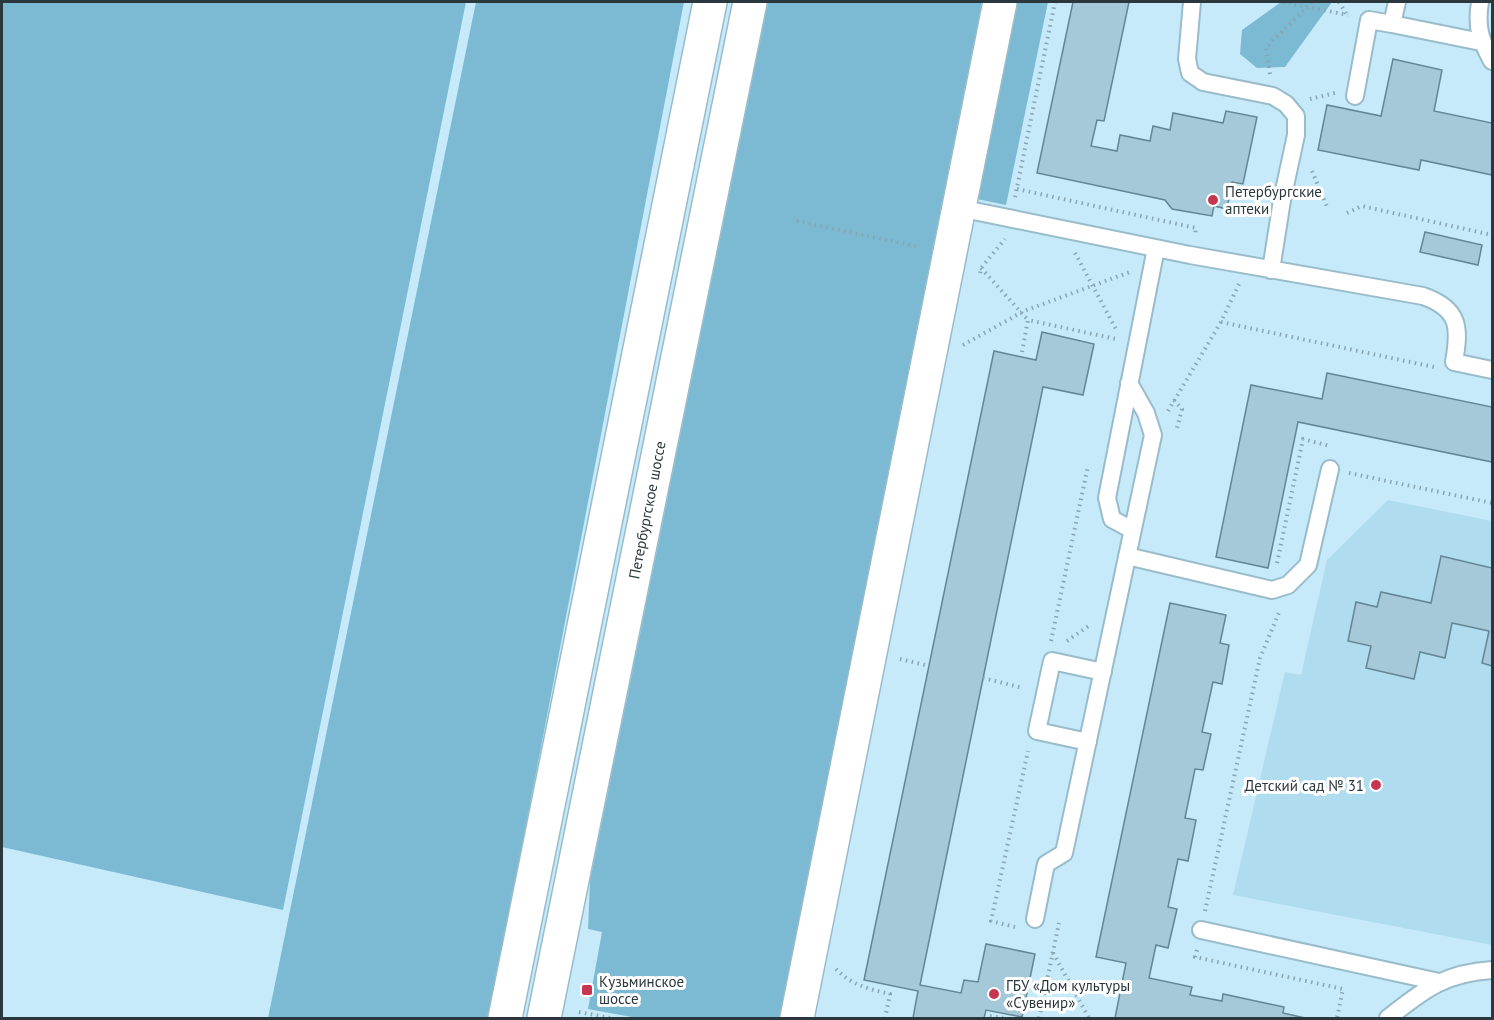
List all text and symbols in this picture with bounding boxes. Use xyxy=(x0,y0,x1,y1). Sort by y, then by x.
place label: Петербургские аптеки xyxy=(1225,182,1322,218)
marker: Петербургские аптеки xyxy=(1206,193,1220,207)
street label: Петербургское шоссе xyxy=(624,439,670,581)
place label: Детский сад № 31 xyxy=(1245,776,1364,795)
marker: Детский сад № 31 xyxy=(1369,778,1383,792)
place label: Кузьминское шоссе xyxy=(599,972,684,1008)
place label: ГБУ «Дом культуры «Сувенир» xyxy=(1006,976,1130,1012)
marker: Кузьминское шоссе xyxy=(580,983,594,997)
marker: ГБУ «Дом культуры «Сувенир» xyxy=(987,987,1001,1001)

